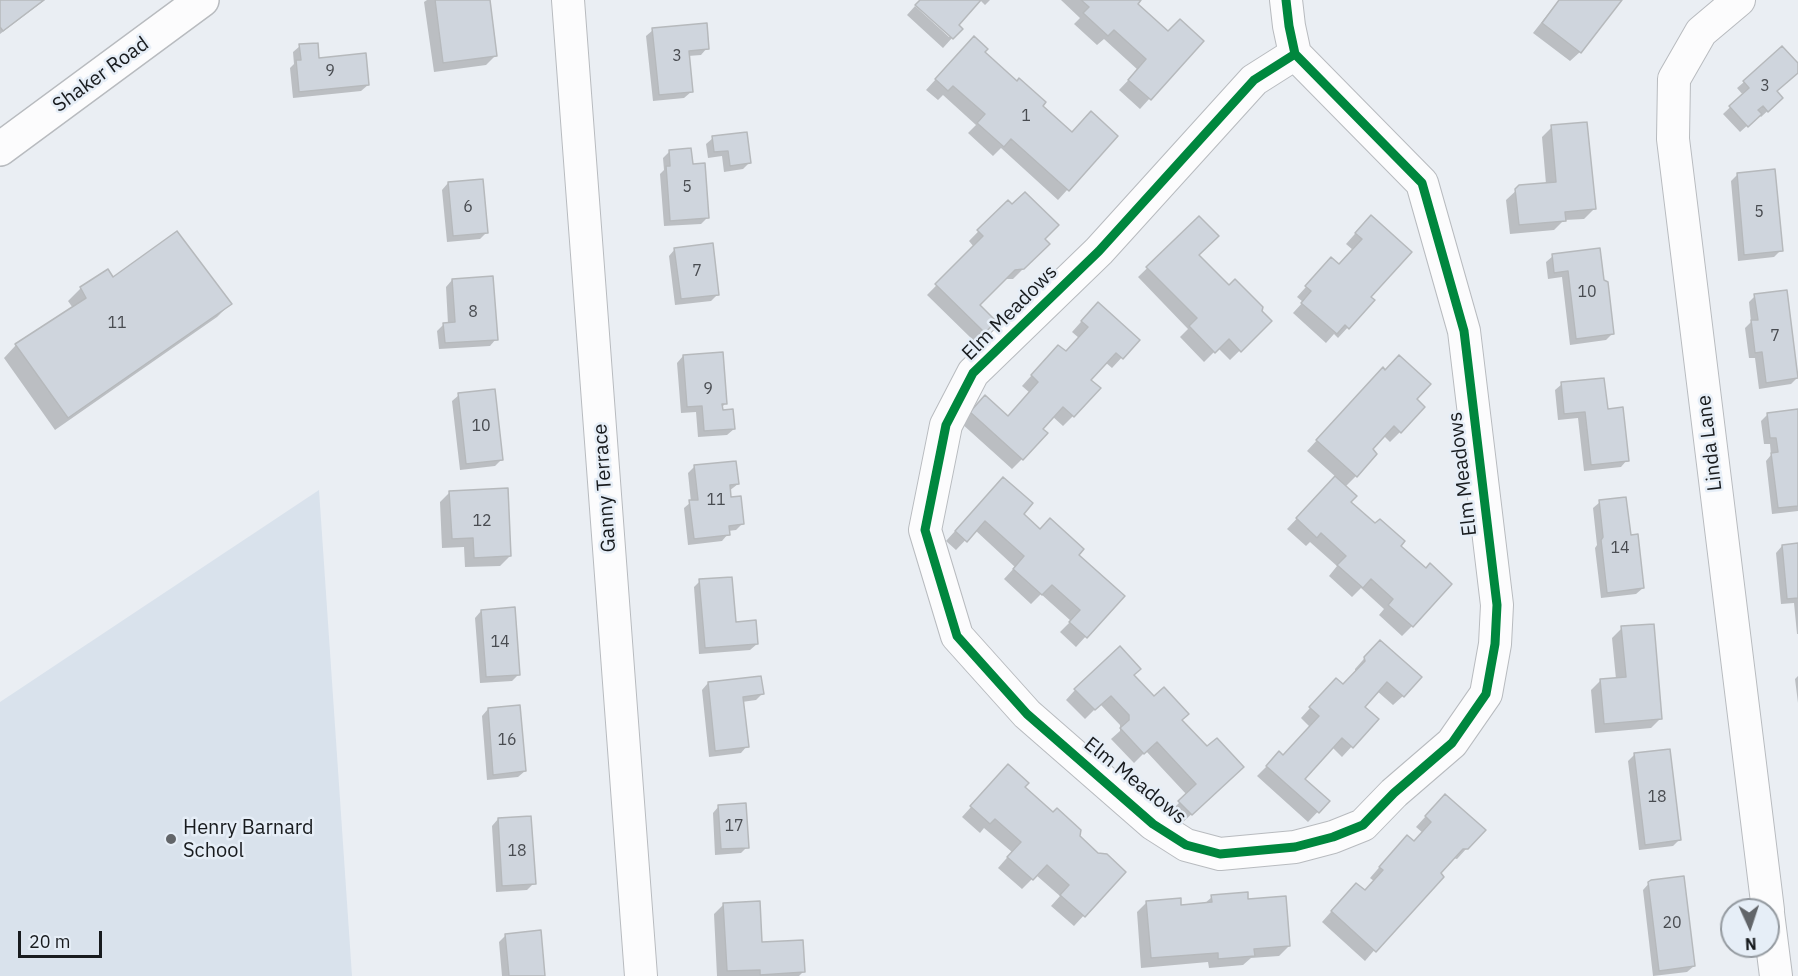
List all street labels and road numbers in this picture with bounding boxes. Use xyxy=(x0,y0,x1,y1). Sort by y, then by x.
street label: Shaker Road xyxy=(48,32,154,118)
street label: Elm Meadows xyxy=(957,260,1063,366)
street label: Linda Lane xyxy=(1692,394,1728,492)
street label: Elm Meadows xyxy=(1443,411,1483,537)
street label: Ganny Terrace xyxy=(589,423,621,553)
street label: Elm Meadows xyxy=(1079,732,1191,830)

